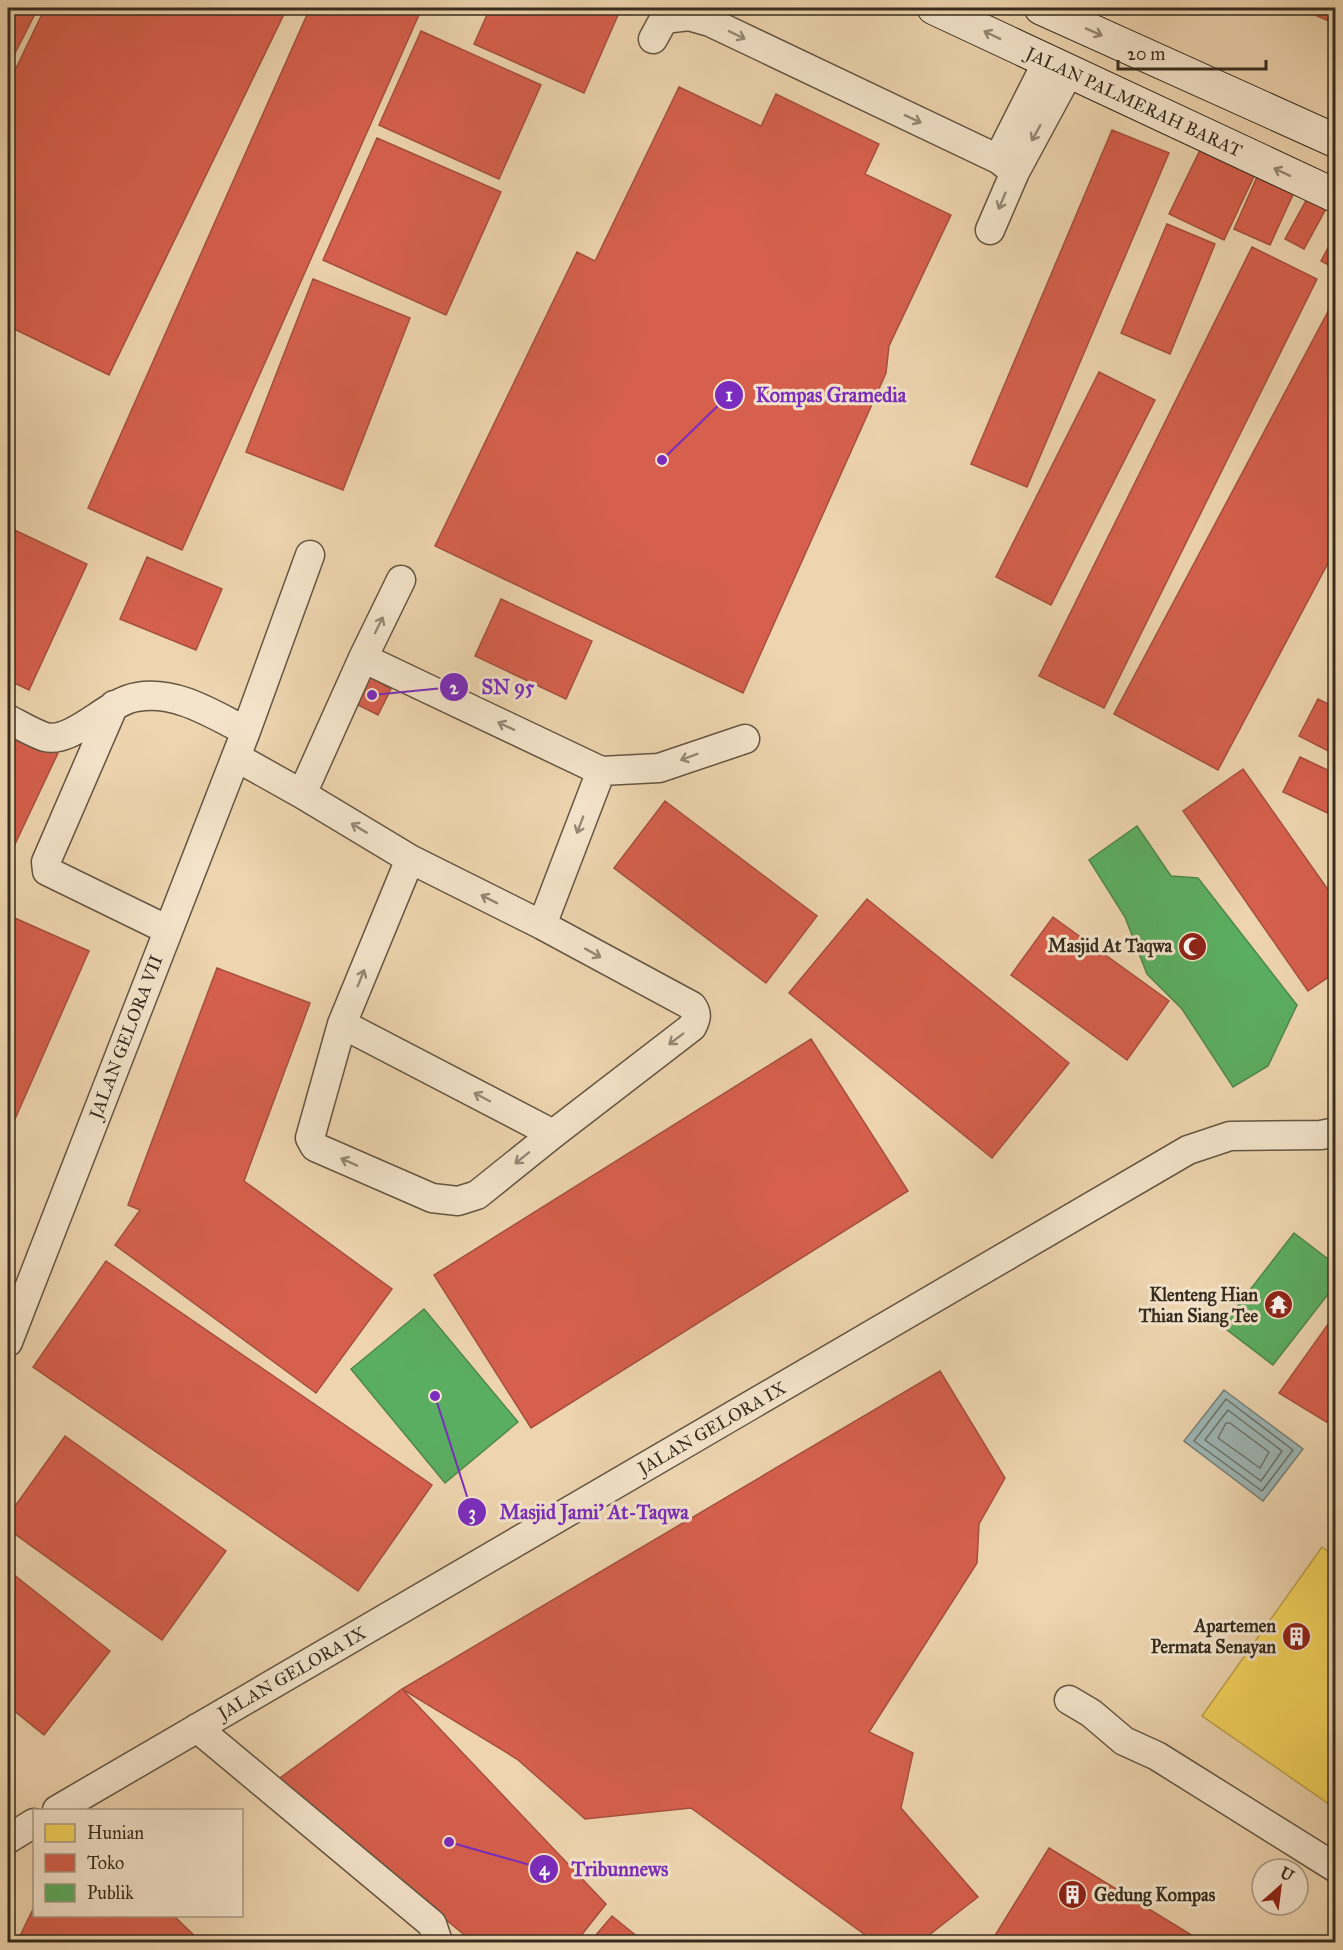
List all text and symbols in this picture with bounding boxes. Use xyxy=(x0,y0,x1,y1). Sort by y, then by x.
one-way arrow xyxy=(1084,26,1102,38)
one-way arrow xyxy=(983,29,1001,41)
one-way arrow xyxy=(728,30,746,42)
scale bar xyxy=(1118,33,1266,71)
street label: JALAN PALMERAH BARAT xyxy=(1020,41,1246,163)
text: 20 m xyxy=(1127,43,1165,65)
one-way arrow xyxy=(904,113,922,125)
one-way arrow xyxy=(1030,123,1041,141)
one-way arrow xyxy=(1274,165,1292,177)
one-way arrow xyxy=(996,191,1007,210)
callout: Kompas Gramedia xyxy=(714,376,918,414)
text: Kompas Gramedia xyxy=(756,383,907,408)
text: 1 xyxy=(725,384,733,406)
one-way arrow xyxy=(373,617,385,635)
callout: SN 95 xyxy=(439,668,546,706)
text: SN 95 xyxy=(482,675,535,700)
text: 2 xyxy=(450,677,460,699)
one-way arrow xyxy=(498,719,516,731)
one-way arrow xyxy=(680,752,699,763)
one-way arrow xyxy=(574,816,585,834)
one-way arrow xyxy=(351,822,368,834)
one-way arrow xyxy=(481,892,499,904)
mosque icon: Masjid At Taqwa xyxy=(1177,930,1209,962)
place label: Masjid At Taqwa xyxy=(1048,935,1172,958)
one-way arrow xyxy=(584,947,601,959)
street label: JALAN GELORA VII xyxy=(84,952,168,1124)
one-way arrow xyxy=(356,969,367,987)
one-way arrow xyxy=(669,1033,685,1045)
one-way arrow xyxy=(474,1091,491,1103)
one-way arrow xyxy=(514,1152,530,1165)
one-way arrow xyxy=(341,1156,359,1167)
place label: Klenteng Hian Thian Siang Tee xyxy=(1138,1284,1258,1328)
temple icon: Klenteng Hian Thian Siang Tee xyxy=(1263,1289,1295,1321)
street label: JALAN GELORA IX xyxy=(632,1377,791,1481)
callout: Masjid Jami' At-Taqwa xyxy=(457,1493,700,1531)
text: Masjid Jami' At-Taqwa xyxy=(499,1500,689,1526)
text: 3 xyxy=(468,1502,476,1525)
place label: Apartemen Permata Senayan xyxy=(1151,1615,1276,1659)
building icon: Apartemen Permata Senayan xyxy=(1281,1620,1313,1652)
street label: JALAN GELORA IX xyxy=(212,1622,371,1726)
legend xyxy=(33,1809,243,1917)
text: Hunian xyxy=(87,1822,144,1844)
callout: Tribunnews xyxy=(529,1850,680,1888)
text: Toko xyxy=(87,1852,124,1874)
text: Tribunnews xyxy=(571,1857,669,1881)
north arrow xyxy=(1250,1857,1310,1917)
text: 4 xyxy=(539,1858,550,1881)
text: U xyxy=(1277,1863,1297,1886)
building icon: Gedung Kompas xyxy=(1057,1879,1089,1911)
text: Publik xyxy=(87,1882,134,1904)
place label: Gedung Kompas xyxy=(1094,1884,1216,1907)

